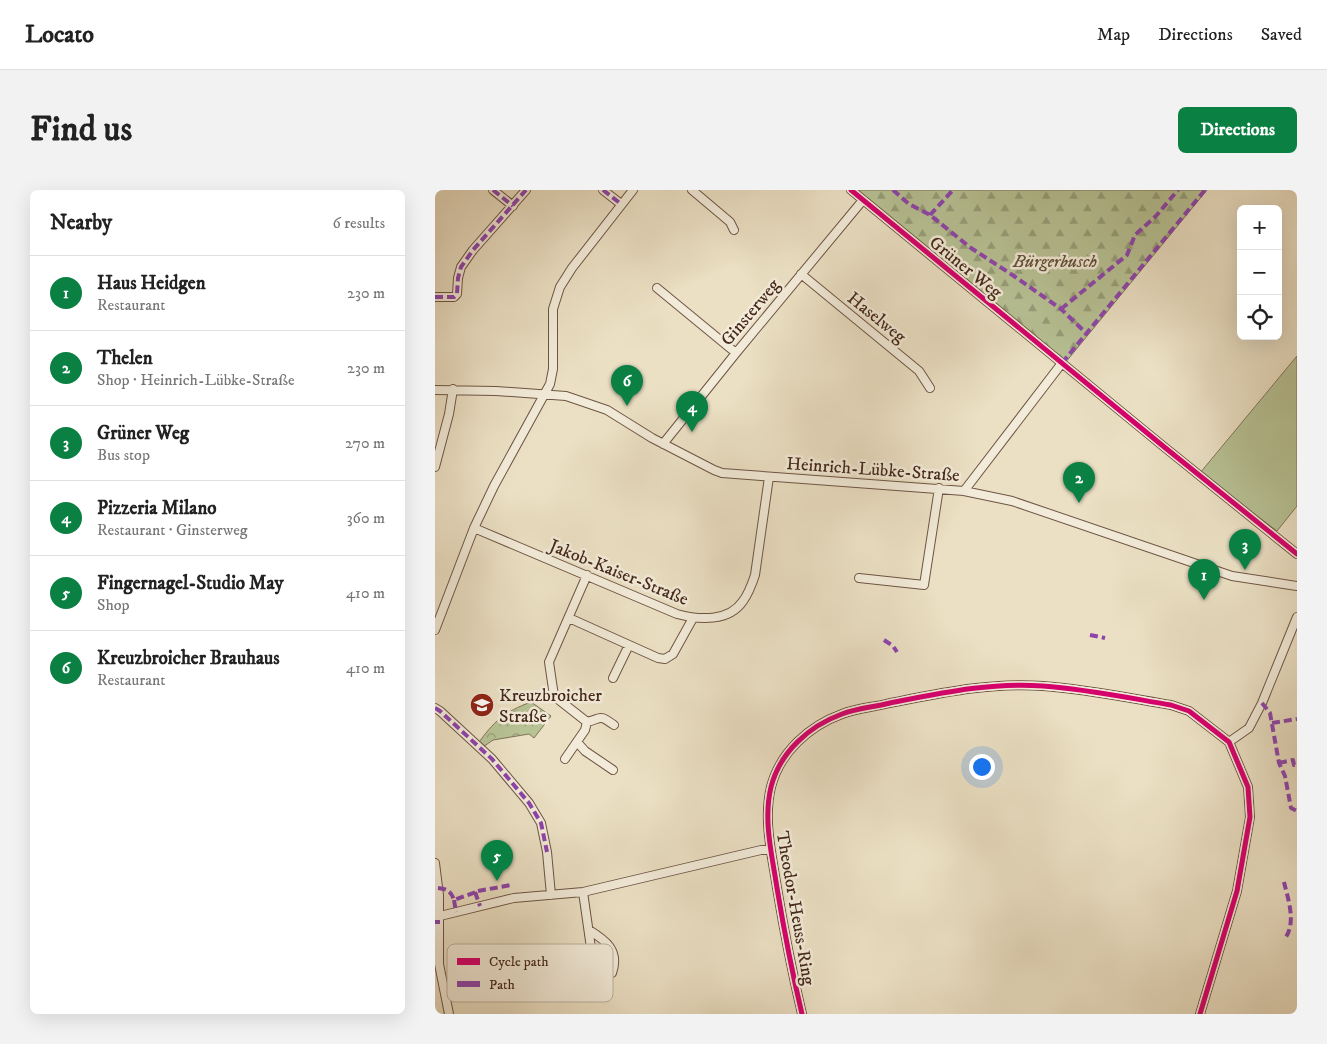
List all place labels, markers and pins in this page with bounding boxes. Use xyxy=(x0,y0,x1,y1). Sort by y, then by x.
pin: 6 xyxy=(611,365,643,406)
pin: 4 xyxy=(676,391,708,432)
pin: 2 xyxy=(1063,462,1095,503)
pin: 3 xyxy=(1229,529,1261,570)
pin: 1 xyxy=(1188,559,1220,600)
place label: Kreuzbroicher Straße xyxy=(499,685,602,728)
school or university icon: Kreuzbroicher Straße xyxy=(469,692,495,718)
pin: 5 xyxy=(481,840,513,881)

